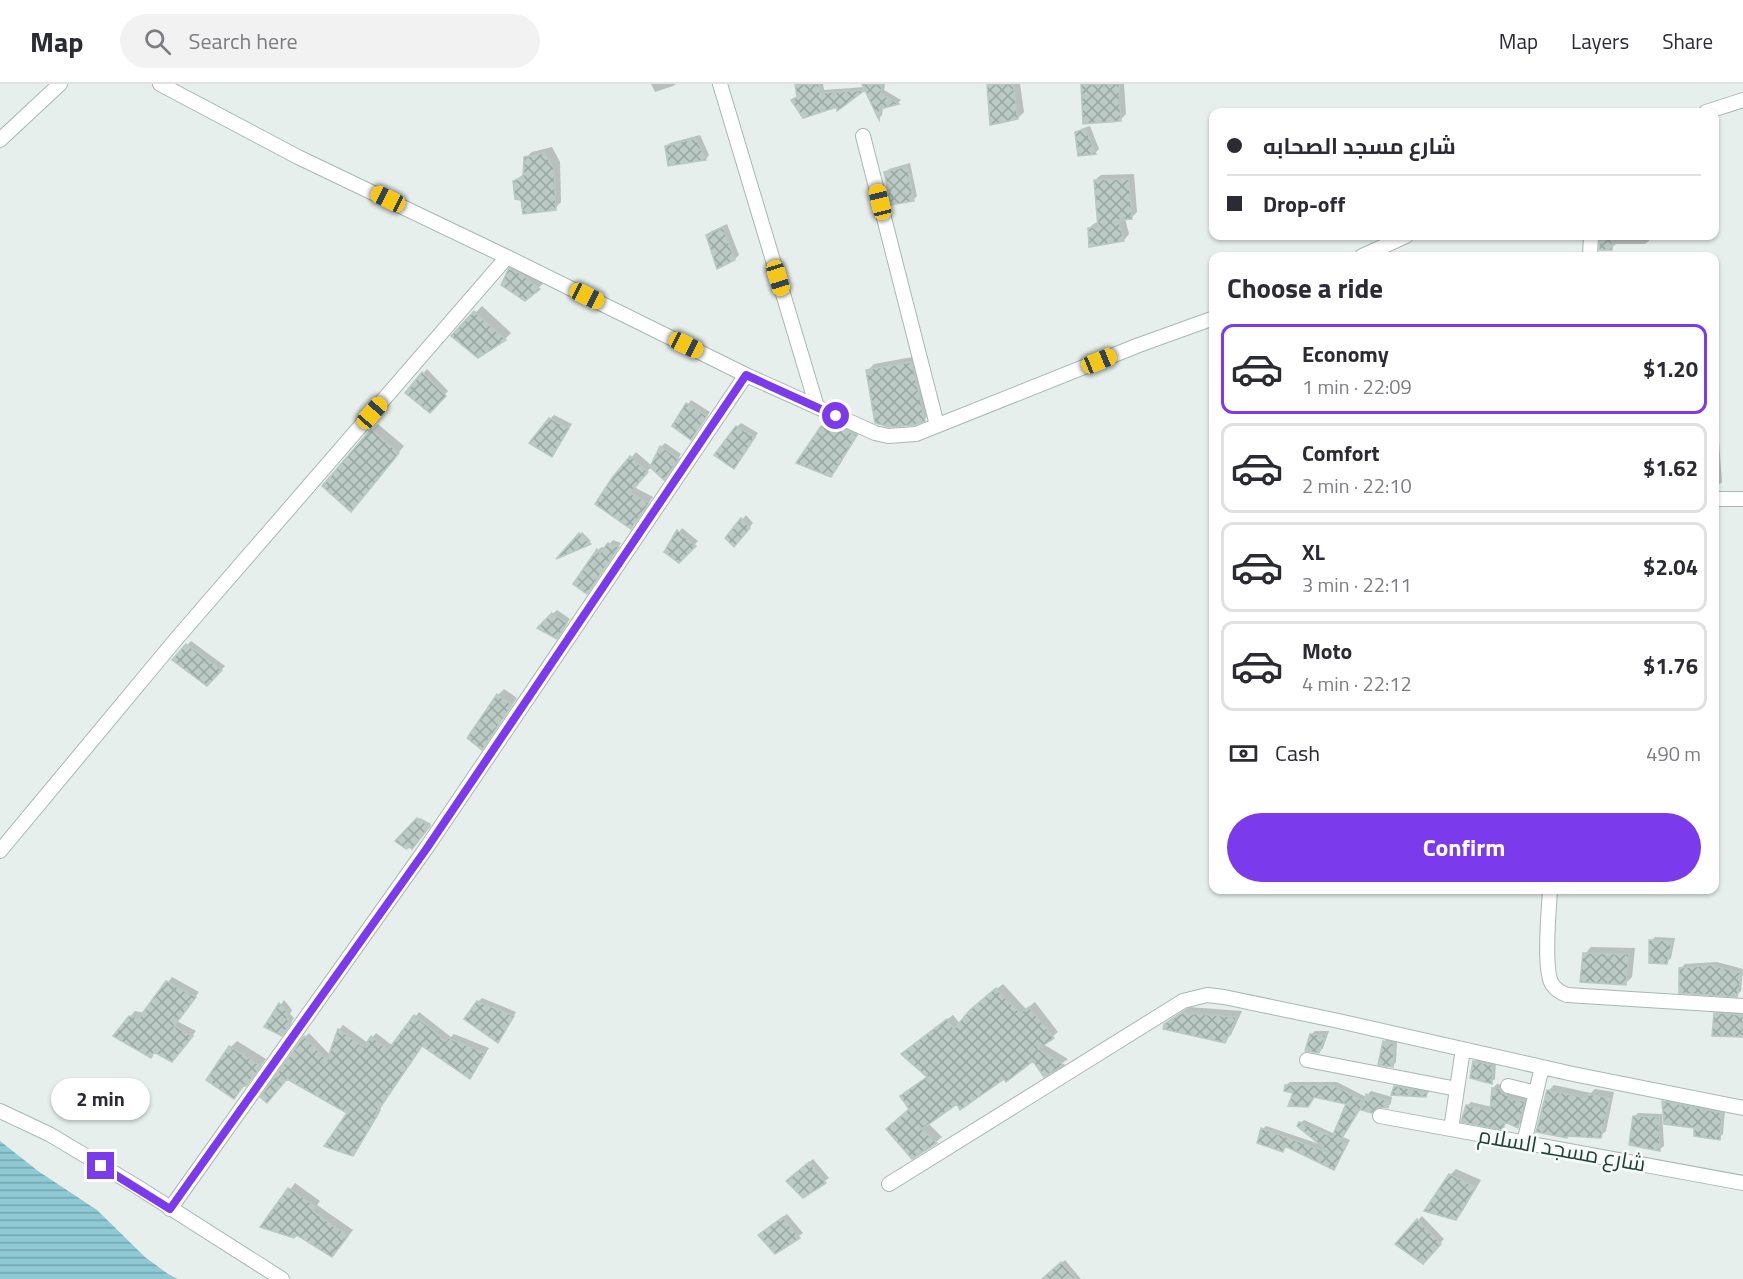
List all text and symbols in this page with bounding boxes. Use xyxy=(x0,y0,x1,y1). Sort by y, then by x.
search box xyxy=(120,14,540,68)
text: Map xyxy=(30,20,84,63)
text: Search here xyxy=(189,24,298,58)
icon: search xyxy=(141,25,174,58)
text: Map xyxy=(1499,25,1538,57)
text: Layers xyxy=(1571,25,1629,57)
text: Share xyxy=(1662,25,1713,57)
text: شارع مسجد الصحابه xyxy=(1263,129,1456,163)
car xyxy=(867,182,893,222)
car xyxy=(368,183,408,215)
text: Drop-off xyxy=(1263,187,1345,221)
car xyxy=(764,258,792,298)
text: Choose a ride xyxy=(1227,267,1383,308)
car xyxy=(567,280,607,312)
car xyxy=(666,329,706,361)
text: Economy xyxy=(1302,337,1389,371)
icon: car xyxy=(1230,342,1284,396)
car xyxy=(1079,346,1119,376)
text: $1.20 xyxy=(1643,352,1698,386)
text: 1 min · 22:09 xyxy=(1302,371,1412,402)
car xyxy=(353,394,391,432)
route start xyxy=(822,402,849,429)
text: Comfort xyxy=(1302,436,1380,470)
icon: car xyxy=(1230,441,1284,495)
text: $1.62 xyxy=(1643,451,1698,485)
text: 2 min · 22:10 xyxy=(1302,470,1412,501)
text: XL xyxy=(1302,535,1325,569)
icon: car xyxy=(1230,540,1284,594)
text: $2.04 xyxy=(1643,550,1698,584)
text: 3 min · 22:11 xyxy=(1302,569,1412,600)
text: Moto xyxy=(1302,634,1352,668)
icon: car xyxy=(1230,639,1284,693)
text: $1.76 xyxy=(1643,649,1698,683)
text: 4 min · 22:12 xyxy=(1302,668,1412,699)
text: Cash xyxy=(1275,736,1320,770)
icon: cash xyxy=(1227,737,1260,770)
text: 490 m xyxy=(1646,738,1701,769)
button: Confirm xyxy=(1227,813,1701,882)
callout: 2 min xyxy=(51,1079,150,1121)
text: 2 min xyxy=(76,1083,125,1114)
street label: شارع مسجد السلام xyxy=(1475,1118,1649,1180)
route end xyxy=(87,1152,114,1179)

